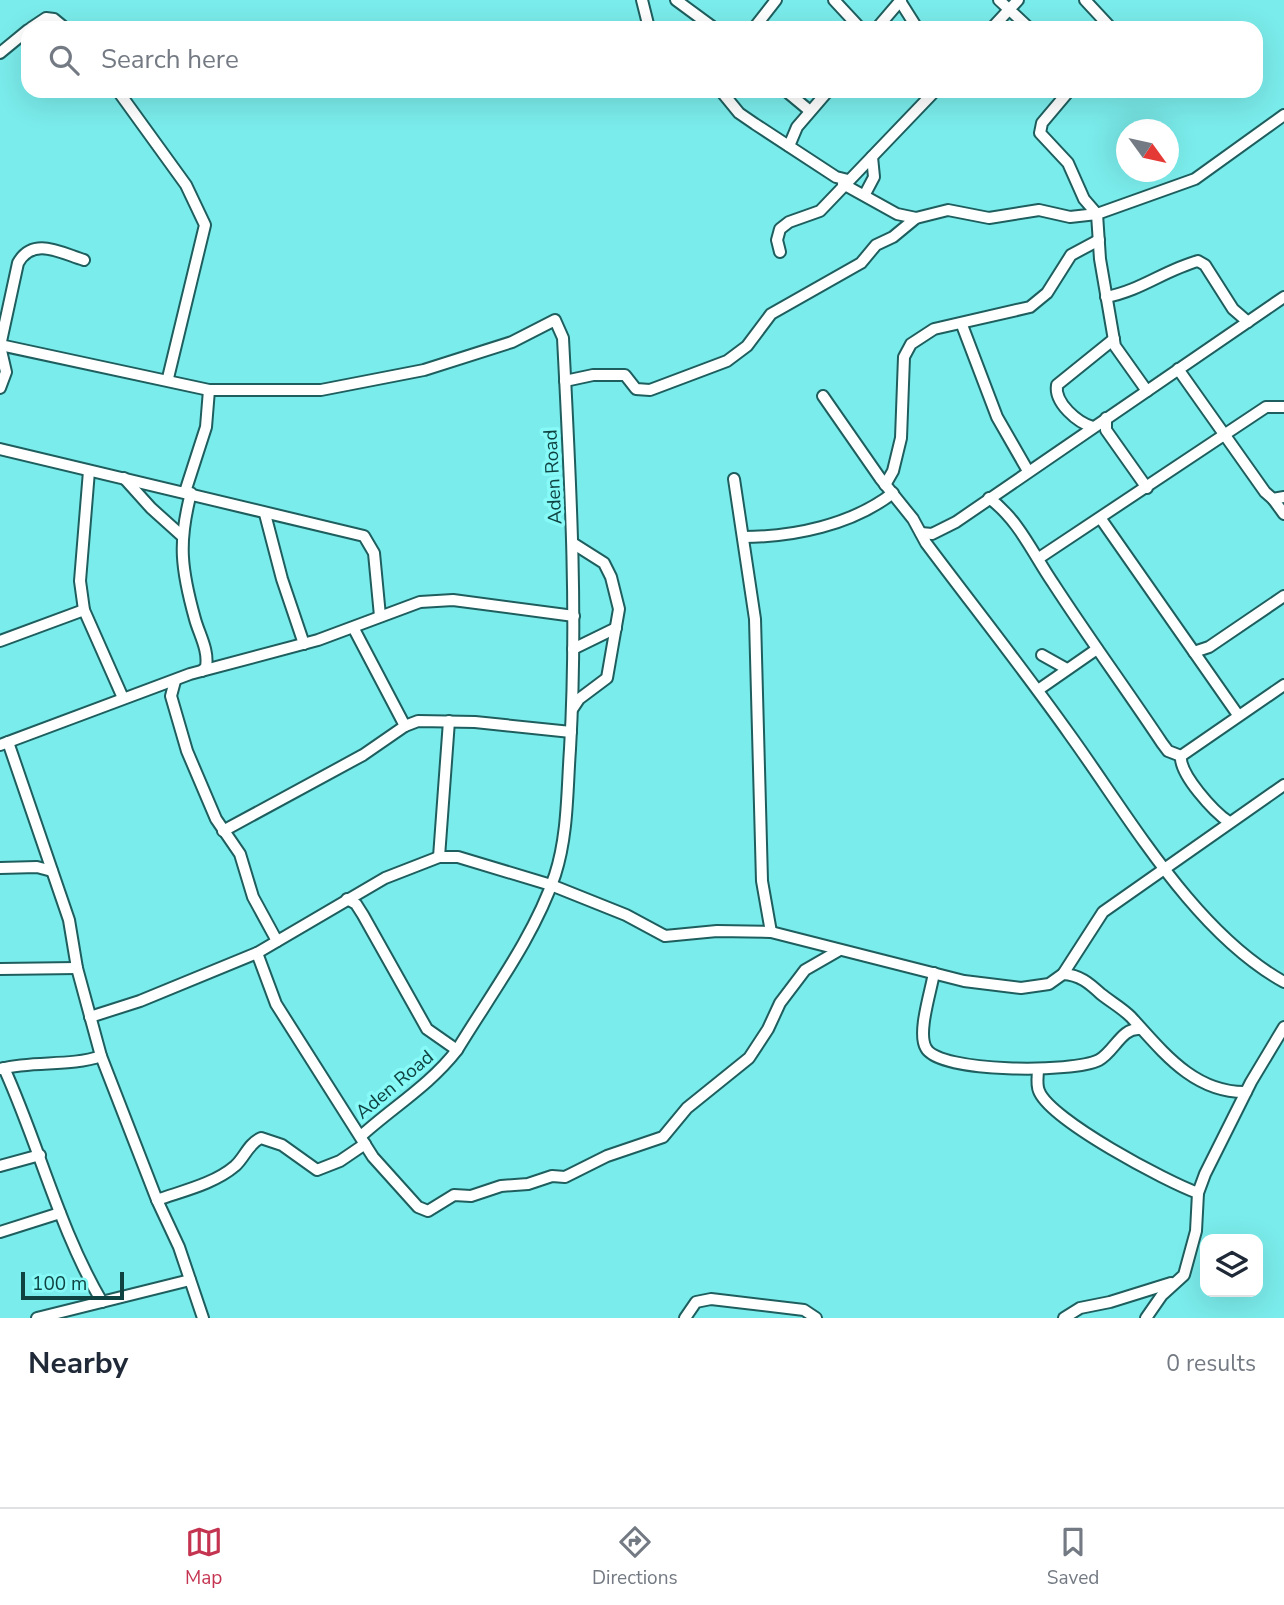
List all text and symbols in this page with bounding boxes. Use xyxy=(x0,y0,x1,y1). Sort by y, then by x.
search box xyxy=(21,21,1263,98)
icon: search xyxy=(45,41,83,79)
text: Search here xyxy=(101,42,239,77)
north arrow xyxy=(1116,119,1179,182)
street label: Aden Road xyxy=(538,429,568,525)
street label: Aden Road xyxy=(350,1044,439,1125)
map controls xyxy=(1200,1234,1263,1297)
button: layers xyxy=(1200,1234,1263,1297)
scale bar xyxy=(21,1269,124,1301)
text: 100 m xyxy=(32,1271,87,1297)
text: Nearby xyxy=(28,1343,128,1384)
text: 0 results xyxy=(1166,1348,1256,1379)
tab: Map xyxy=(185,1523,223,1591)
tab: Directions xyxy=(592,1523,678,1591)
tab: Saved xyxy=(1047,1523,1099,1591)

